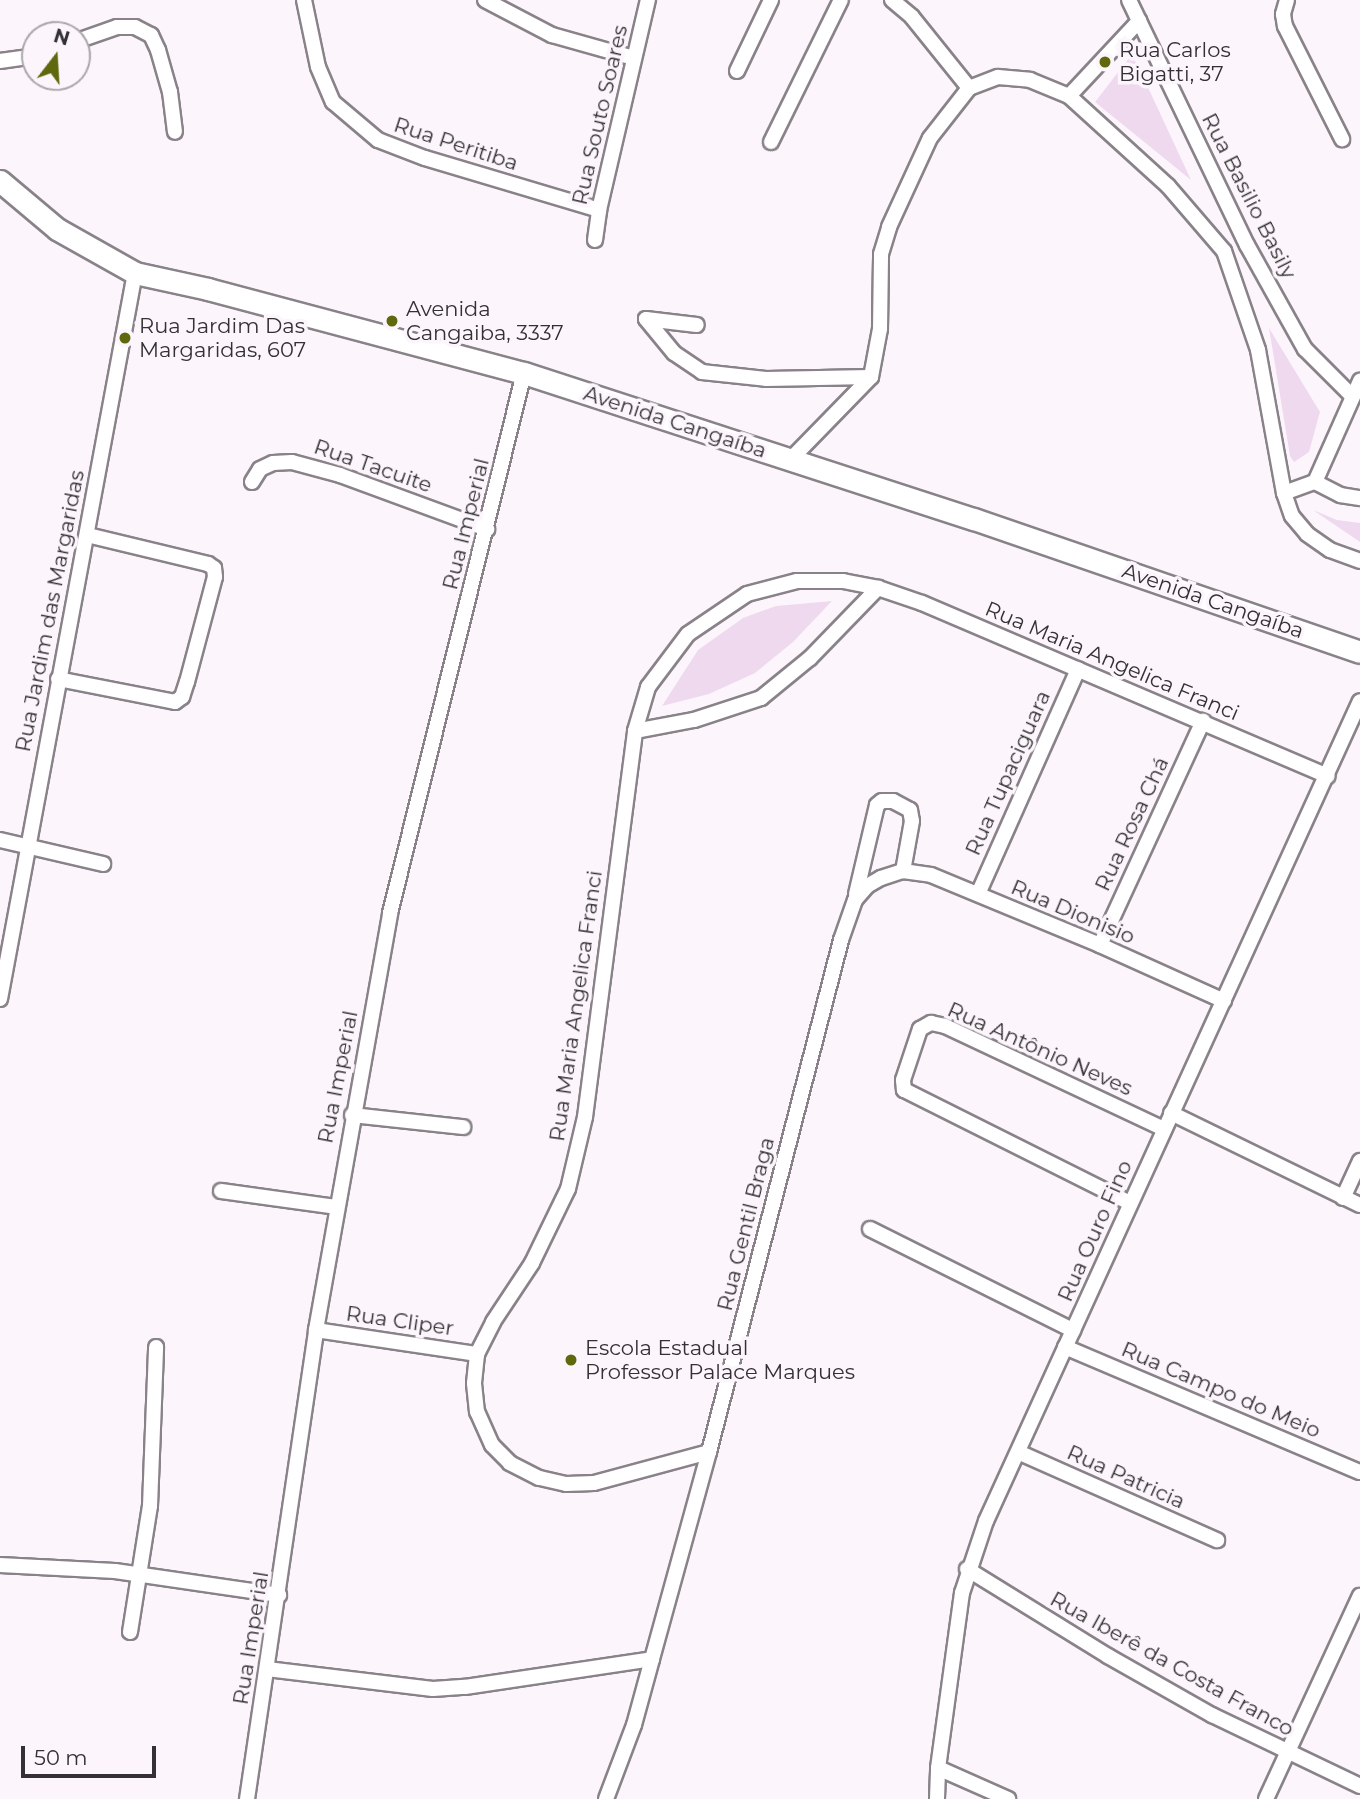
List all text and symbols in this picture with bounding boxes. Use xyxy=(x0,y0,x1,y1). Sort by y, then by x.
north arrow xyxy=(21,21,91,91)
street label: Rua Souto Soares xyxy=(567,23,633,207)
text: N xyxy=(51,24,72,51)
place label: Rua Carlos Bigatti, 37 xyxy=(1119,37,1231,87)
marker: Rua Carlos Bigatti, 37 xyxy=(1097,54,1113,70)
street label: Rua Basilio Basily xyxy=(1196,109,1302,283)
street label: Rua Peritiba xyxy=(391,112,521,176)
place label: Avenida Cangaiba, 3337 xyxy=(406,296,564,346)
place label: Rua Jardim Das Margaridas, 607 xyxy=(139,313,306,363)
marker: Avenida Cangaiba, 3337 xyxy=(384,313,400,329)
marker: Rua Jardim Das Margaridas, 607 xyxy=(117,330,133,346)
street label: Avenida Cangaíba xyxy=(581,381,769,463)
street label: Rua Tacuite xyxy=(311,434,435,498)
street label: Rua Imperial xyxy=(437,456,495,592)
street label: Rua Jardim das Margaridas xyxy=(10,468,90,754)
street label: Avenida Cangaíba xyxy=(1119,558,1307,644)
street label: Rua Maria Angelica Franci xyxy=(981,596,1243,726)
street label: Rua Tupaciguara xyxy=(960,687,1056,859)
street label: Rua Rosa Chá xyxy=(1090,753,1174,895)
street label: Rua Maria Angelica Franci xyxy=(545,869,607,1143)
street label: Rua Dionisio xyxy=(1007,875,1139,949)
street label: Rua Antônio Neves xyxy=(944,997,1136,1101)
street label: Rua Imperial xyxy=(313,1008,363,1146)
street label: Rua Gentil Braga xyxy=(712,1135,780,1313)
street label: Rua Ouro Fino xyxy=(1053,1156,1137,1306)
street label: Rua Cliper xyxy=(344,1301,456,1341)
place label: Escola Estadual Professor Palace Marques xyxy=(585,1335,855,1385)
street label: Rua Campo do Meio xyxy=(1118,1337,1324,1443)
marker: Escola Estadual Professor Palace Marques xyxy=(563,1352,579,1368)
street label: Rua Patricia xyxy=(1063,1440,1189,1514)
street label: Rua Imperial xyxy=(228,1570,274,1706)
street label: Rua Iberê da Costa Franco xyxy=(1046,1586,1298,1742)
scale bar xyxy=(24,1732,159,1776)
text: 50 m xyxy=(34,1745,88,1770)

